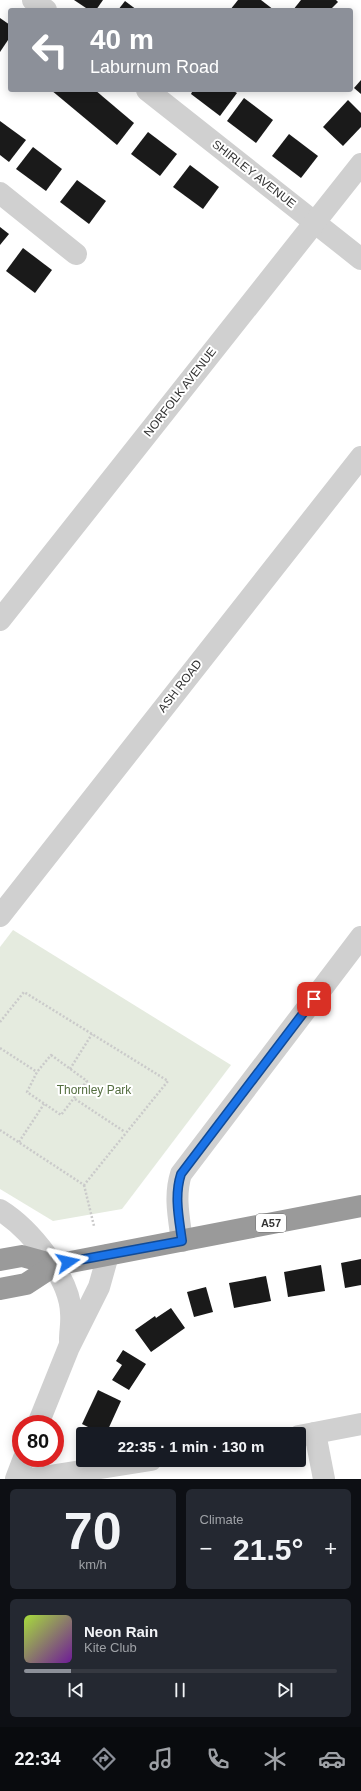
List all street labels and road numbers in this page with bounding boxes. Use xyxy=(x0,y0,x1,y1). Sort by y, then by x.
street label: SHIRLEY AVENUE xyxy=(209,137,299,211)
street label: NORFOLK AVENUE xyxy=(141,345,219,439)
street label: ASH ROAD xyxy=(155,657,205,715)
road number: A57 xyxy=(256,1214,286,1232)

